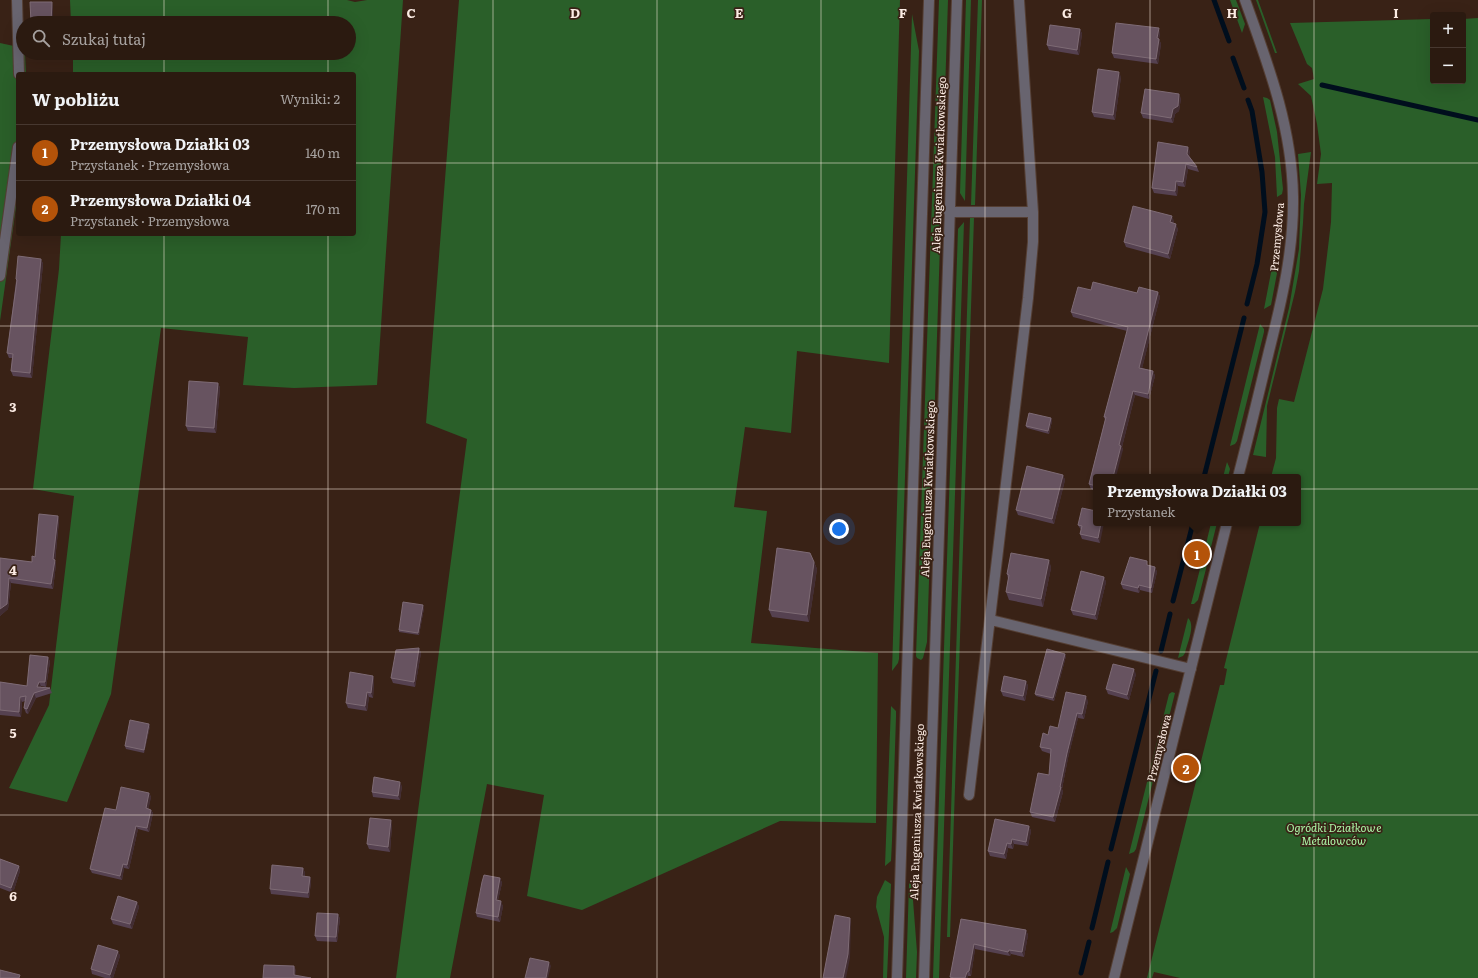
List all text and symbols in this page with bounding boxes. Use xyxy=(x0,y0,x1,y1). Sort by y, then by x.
text: C xyxy=(406,3,416,22)
text: D xyxy=(570,3,580,22)
text: E xyxy=(735,3,744,22)
text: F xyxy=(899,3,907,22)
text: G xyxy=(1062,3,1072,22)
text: H xyxy=(1227,3,1238,22)
text: I xyxy=(1393,3,1399,22)
map controls xyxy=(1430,12,1466,84)
button: + xyxy=(1430,12,1466,48)
search box xyxy=(16,16,356,60)
icon: search xyxy=(30,27,52,49)
text: Szukaj tutaj xyxy=(62,27,146,50)
button: − xyxy=(1430,48,1466,84)
street label: Aleja Eugeniusza Kwiatkowskiego xyxy=(927,76,949,254)
text: W pobliżu xyxy=(32,86,120,111)
text: Wyniki: 2 xyxy=(280,89,340,108)
text: Przemysłowa Działki 03 xyxy=(70,132,250,155)
text: 1 xyxy=(42,143,48,162)
text: 140 m xyxy=(305,143,340,162)
text: Przystanek · Przemysłowa xyxy=(70,155,229,174)
text: Przemysłowa Działki 04 xyxy=(70,188,251,211)
text: 2 xyxy=(42,199,48,218)
text: 170 m xyxy=(306,199,340,218)
street label: Przemysłowa xyxy=(1265,202,1287,272)
text: Przystanek · Przemysłowa xyxy=(70,211,229,230)
text: 3 xyxy=(9,397,17,416)
street label: Aleja Eugeniusza Kwiatkowskiego xyxy=(916,400,938,578)
popup xyxy=(1093,474,1301,526)
text: Przemysłowa Działki 03 xyxy=(1107,479,1287,502)
text: Przystanek xyxy=(1107,502,1175,521)
your location xyxy=(829,519,849,539)
pin: 1 xyxy=(1184,539,1210,569)
text: 4 xyxy=(9,560,17,579)
street label: Przemysłowa xyxy=(1142,712,1174,783)
text: 5 xyxy=(9,723,17,742)
street label: Aleja Eugeniusza Kwiatkowskiego xyxy=(905,723,927,901)
pin: 2 xyxy=(1173,753,1199,783)
park label: Ogródki Działkowe Metalowców xyxy=(1287,819,1381,848)
text: 6 xyxy=(9,886,17,905)

